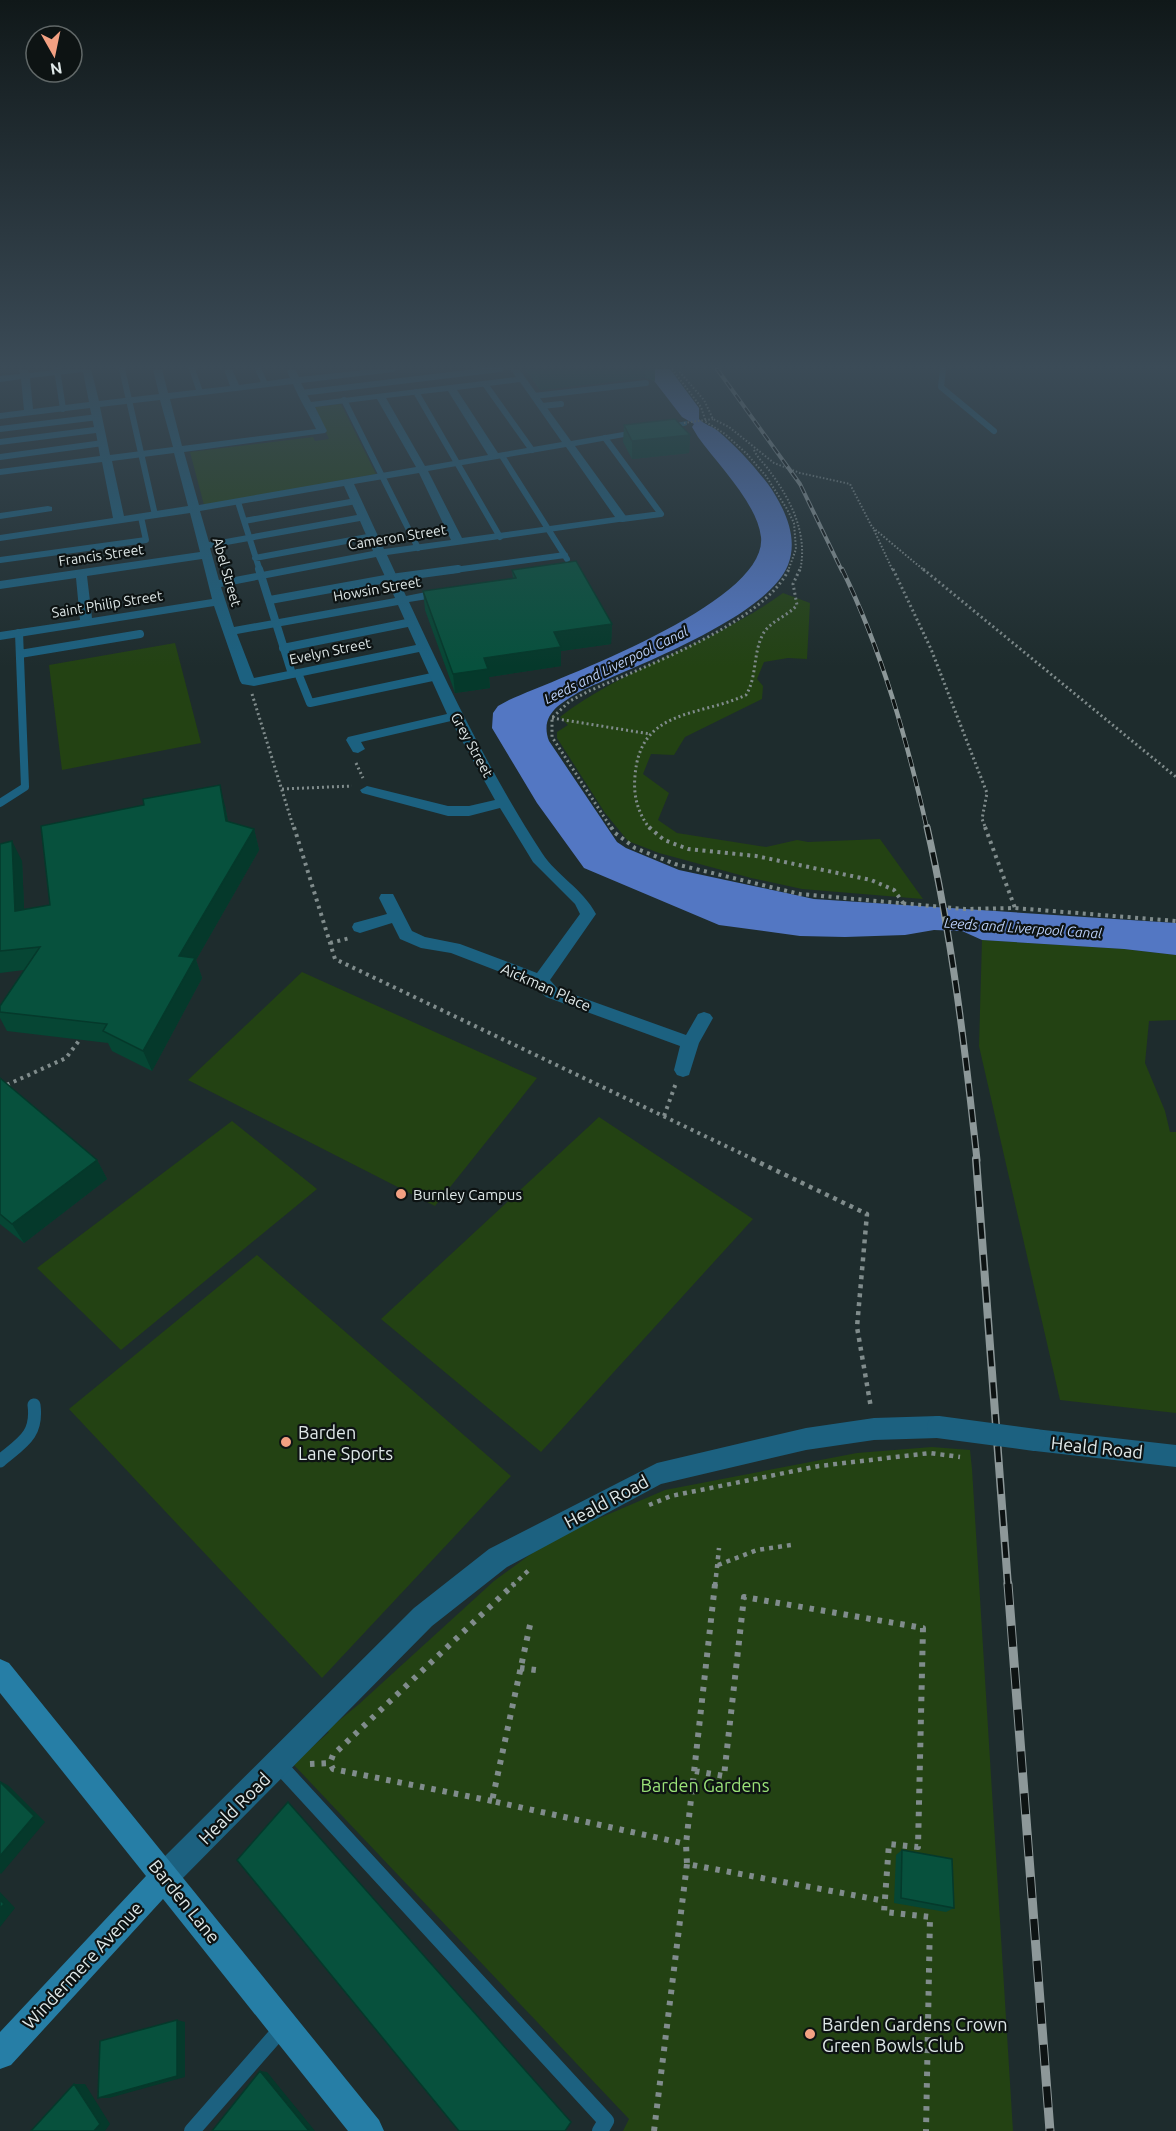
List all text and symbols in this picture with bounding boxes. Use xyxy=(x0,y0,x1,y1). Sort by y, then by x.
north arrow xyxy=(24,24,84,84)
text: N xyxy=(49,59,64,79)
street label: Cameron Street xyxy=(347,521,448,553)
street label: Abel Street xyxy=(210,536,245,609)
street label: Francis Street xyxy=(57,541,145,569)
street label: Howsin Street xyxy=(332,573,422,605)
street label: Saint Philip Street xyxy=(50,587,164,621)
water label: Leeds and Liverpool Canal xyxy=(541,623,691,707)
street label: Evelyn Street xyxy=(288,634,373,667)
street label: Grey Street xyxy=(448,710,497,781)
water label: Leeds and Liverpool Canal xyxy=(943,914,1103,942)
street label: Aickman Place xyxy=(498,960,594,1014)
place label: Burnley Campus xyxy=(413,1186,522,1203)
marker: Burnley Campus xyxy=(394,1187,408,1201)
place label: Barden Lane Sports xyxy=(298,1422,393,1463)
street label: Heald Road xyxy=(1050,1432,1144,1462)
marker: Barden Lane Sports xyxy=(279,1435,293,1449)
street label: Heald Road xyxy=(560,1470,652,1532)
street label: Heald Road xyxy=(194,1768,274,1848)
park label: Barden Gardens xyxy=(641,1775,770,1795)
street label: Barden Lane xyxy=(145,1855,225,1947)
street label: Windermere Avenue xyxy=(18,1898,146,2032)
place label: Barden Gardens Crown Green Bowls Club xyxy=(822,2014,1008,2055)
marker: Barden Gardens Crown Green Bowls Club xyxy=(803,2027,817,2041)

